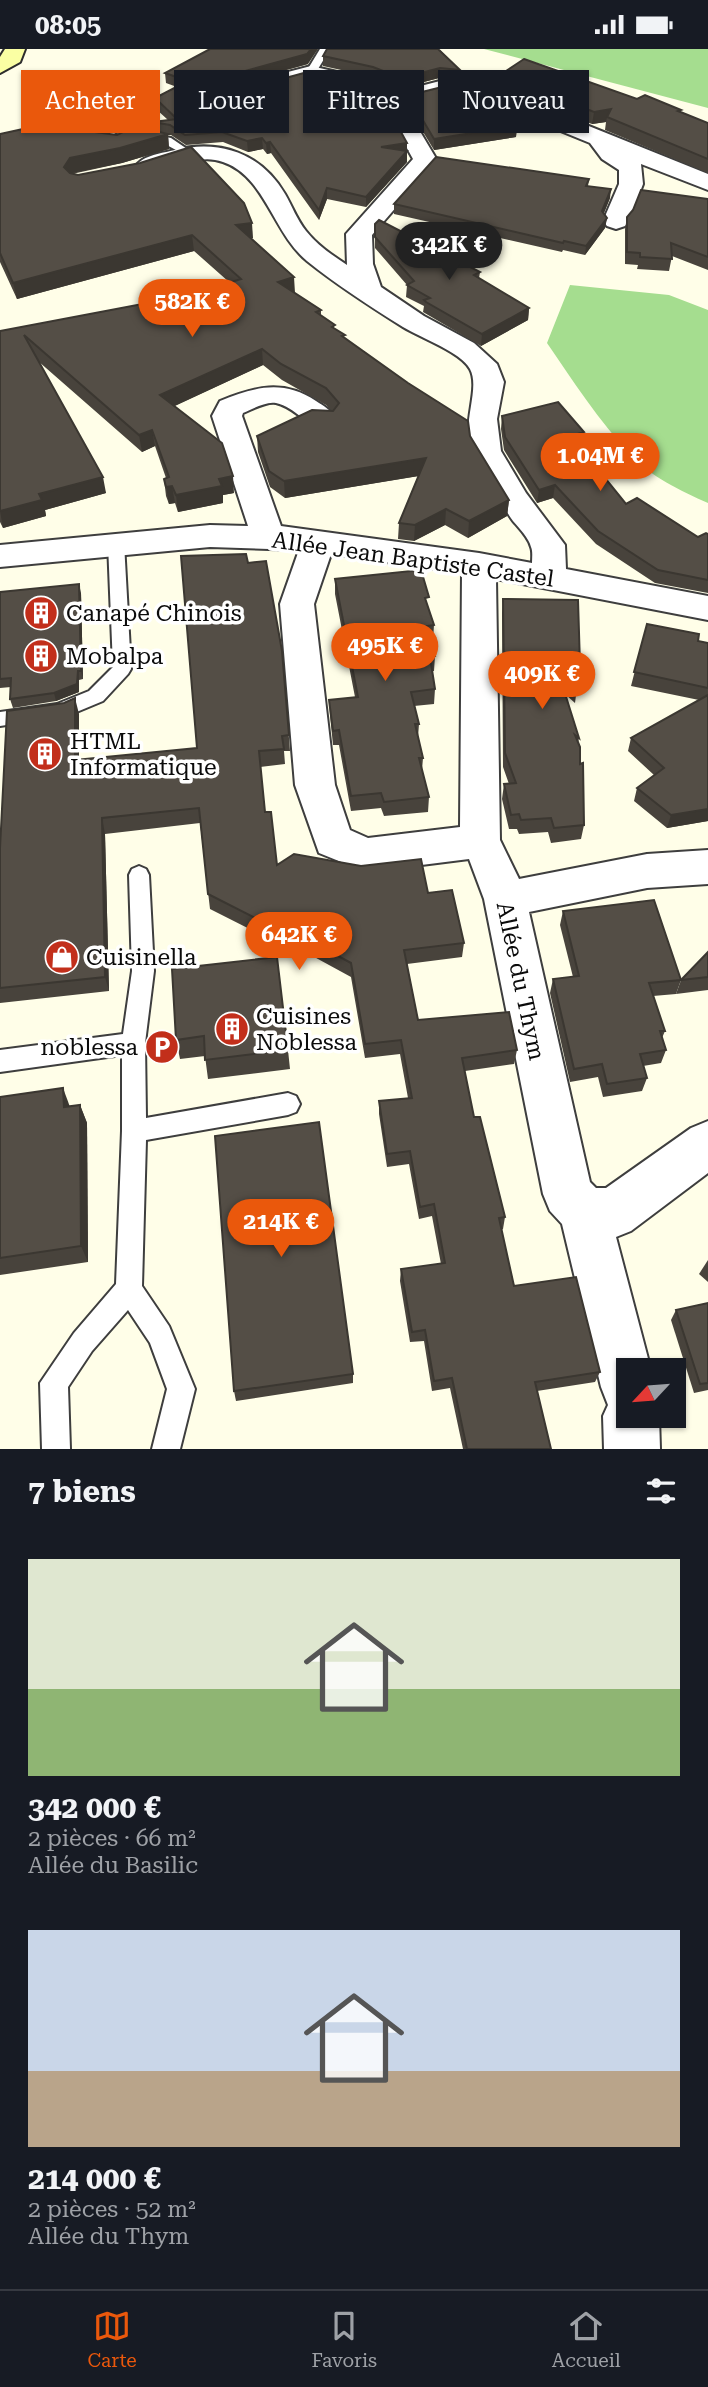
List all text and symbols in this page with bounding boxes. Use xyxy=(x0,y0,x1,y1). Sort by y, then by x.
text: 08:05 xyxy=(35,10,101,40)
chip: Acheter xyxy=(21,70,160,133)
chip: Louer xyxy=(174,70,289,133)
chip: Filtres xyxy=(303,70,424,133)
chip: Nouveau xyxy=(438,70,589,133)
pin: 342K € xyxy=(392,223,506,282)
text: 342K € xyxy=(411,231,487,258)
pin: 582K € xyxy=(135,279,249,339)
text: 582K € xyxy=(154,288,230,315)
pin: 1.04M € xyxy=(535,433,665,493)
text: 1.04M € xyxy=(557,442,643,469)
street label: Allée Jean Baptiste Castel xyxy=(270,526,556,593)
building icon: Canapé Chinois xyxy=(22,594,60,632)
place label: Canapé Chinois xyxy=(66,600,242,627)
pin: 495K € xyxy=(328,623,442,683)
text: 495K € xyxy=(347,632,423,659)
building icon: Mobalpa xyxy=(22,637,60,675)
place label: Mobalpa xyxy=(66,643,164,670)
pin: 409K € xyxy=(485,651,599,711)
text: 409K € xyxy=(504,660,580,687)
place label: HTML Informatique xyxy=(70,728,217,781)
building icon: HTML Informatique xyxy=(26,735,64,773)
street label: Allée du Thym xyxy=(491,899,550,1063)
pin: 642K € xyxy=(242,913,356,972)
text: 642K € xyxy=(261,921,337,948)
shop icon: Cuisinella xyxy=(43,938,81,976)
place label: Cuisinella xyxy=(86,944,197,971)
place label: Cuisines Noblessa xyxy=(256,1003,357,1056)
building icon: Cuisines Noblessa xyxy=(213,1010,251,1048)
parking icon: noblessa xyxy=(143,1028,181,1066)
place label: noblessa xyxy=(40,1034,139,1061)
pin: 214K € xyxy=(224,1199,338,1259)
text: 214K € xyxy=(243,1208,319,1235)
north arrow xyxy=(616,1358,686,1428)
map controls xyxy=(616,1358,686,1428)
icon: filters xyxy=(642,1472,680,1510)
text: 7 biens xyxy=(28,1474,136,1509)
icon: home xyxy=(291,1604,417,1730)
text: 342 000 € xyxy=(28,1790,161,1825)
text: 2 pièces · 66 m² xyxy=(28,1825,196,1852)
text: Allée du Basilic xyxy=(28,1852,198,1879)
icon: home xyxy=(291,1975,417,2101)
text: 214 000 € xyxy=(28,2161,161,2196)
text: 2 pièces · 52 m² xyxy=(28,2196,196,2223)
text: Allée du Thym xyxy=(28,2223,189,2250)
tab: Carte xyxy=(87,2307,137,2372)
tab: Favoris xyxy=(312,2307,377,2372)
tab: Accueil xyxy=(552,2307,621,2372)

